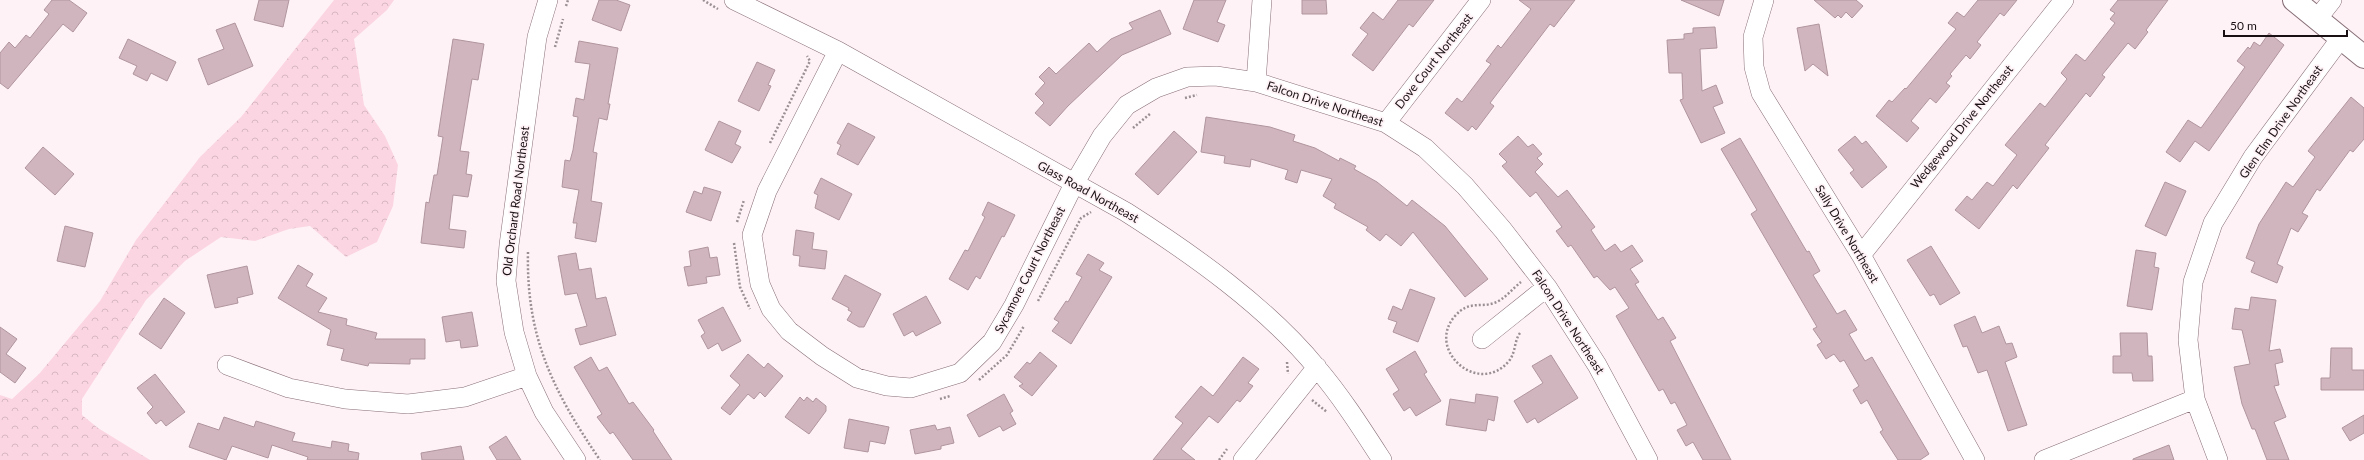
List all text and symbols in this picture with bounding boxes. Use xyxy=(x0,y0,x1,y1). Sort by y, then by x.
street label: Dove Court Northeast xyxy=(1392,9,1476,111)
scale bar xyxy=(2224,12,2347,38)
text: 50 m xyxy=(2230,18,2257,33)
street label: Wedgewood Drive Northeast xyxy=(1907,61,2017,191)
street label: Glen Elm Drive Northeast xyxy=(2236,62,2326,181)
street label: Falcon Drive Northeast xyxy=(1265,78,1386,130)
street label: Old Orchard Road Northeast xyxy=(499,125,532,277)
street label: Glass Road Northeast xyxy=(1035,157,1142,226)
street label: Sally Drive Northeast xyxy=(1812,182,1883,286)
street label: Sycamore Court Northeast xyxy=(991,203,1068,336)
street label: Falcon Drive Northeast xyxy=(1529,267,1608,377)

